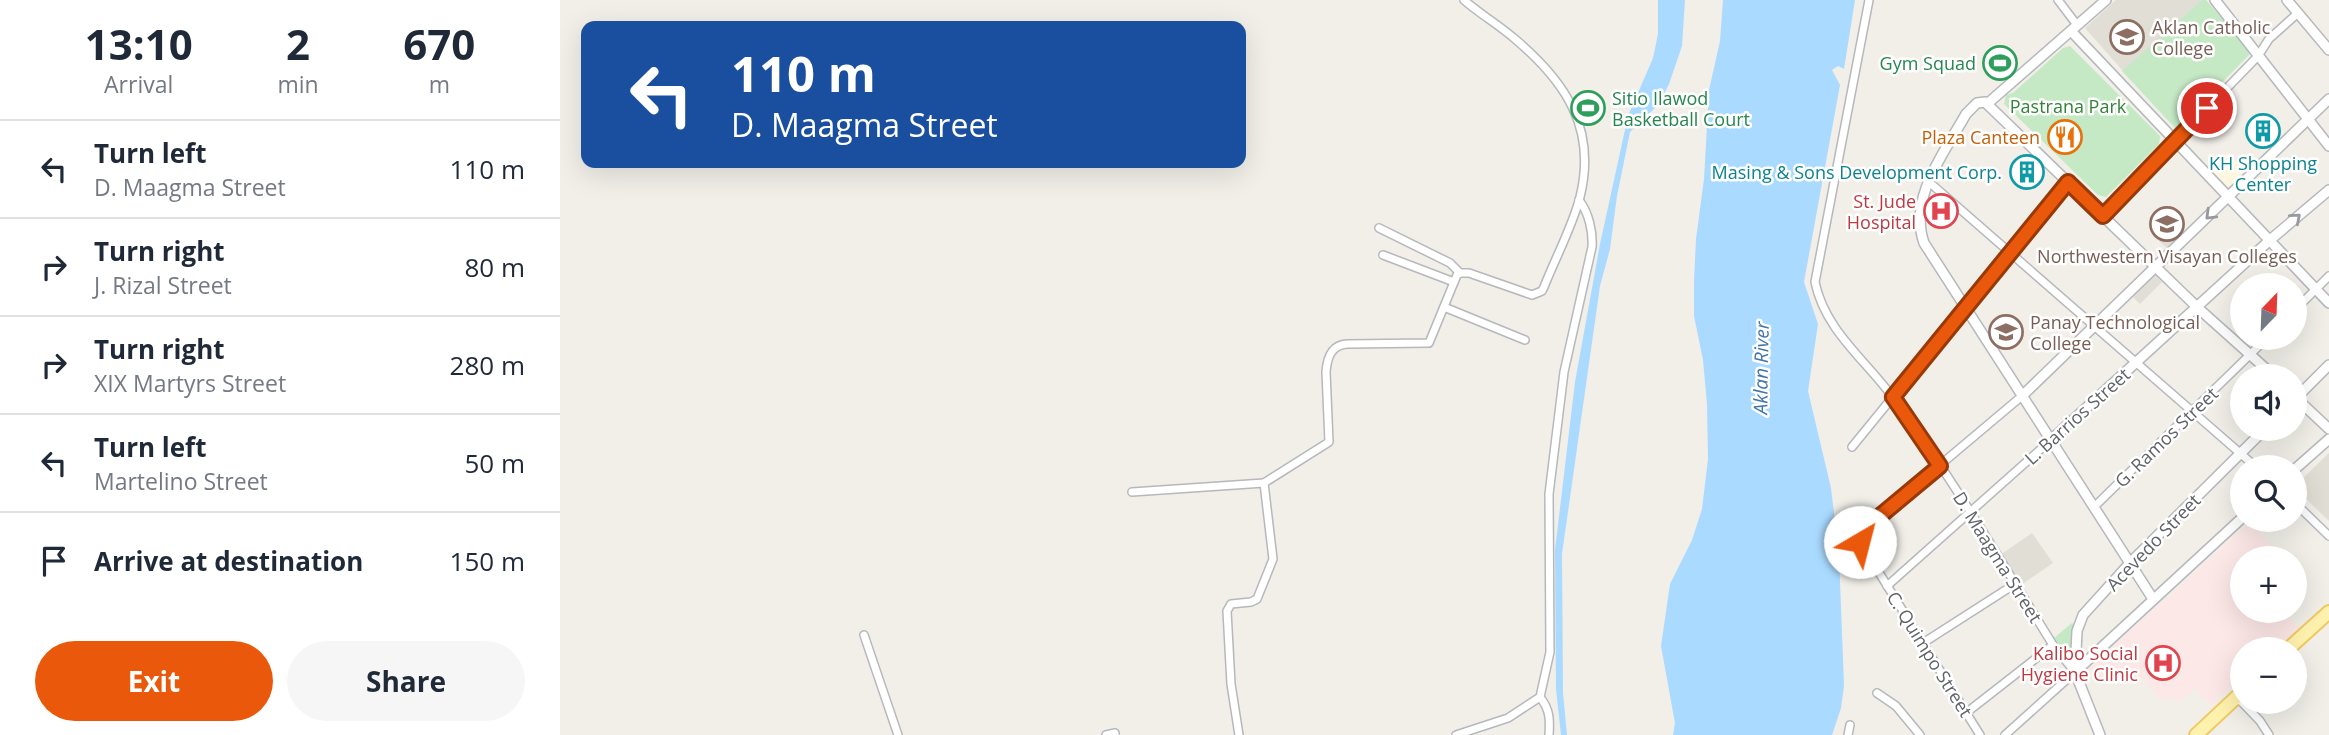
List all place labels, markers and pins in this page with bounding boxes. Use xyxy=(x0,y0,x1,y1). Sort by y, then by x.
place label: Aklan Catholic College xyxy=(2152,15,2271,60)
school or university icon: Aklan Catholic College xyxy=(2108,18,2146,56)
sports icon: Gym Squad xyxy=(1981,44,2019,82)
place label: Gym Squad xyxy=(1880,51,1976,75)
pin xyxy=(2177,78,2237,138)
place label: Sitio Ilawod Basketball Court xyxy=(1612,86,1750,131)
sports icon: Sitio Ilawod Basketball Court xyxy=(1569,89,1607,127)
building icon: KH Shopping Center xyxy=(2244,112,2282,150)
restaurant icon: Plaza Canteen xyxy=(2046,118,2084,156)
place label: Plaza Canteen xyxy=(1921,125,2040,149)
place label: KH Shopping Center xyxy=(2209,151,2317,196)
building icon: Masing & Sons Development Corp. xyxy=(2008,153,2046,191)
place label: Masing & Sons Development Corp. xyxy=(1712,160,2002,184)
place label: St. Jude Hospital xyxy=(1847,189,1916,234)
hospital icon: St. Jude Hospital xyxy=(1922,192,1960,230)
school or university icon: Northwestern Visayan Colleges xyxy=(2148,205,2186,243)
place label: Northwestern Visayan Colleges xyxy=(2037,244,2297,268)
place label: Panay Technological College xyxy=(2030,310,2200,355)
school or university icon: Panay Technological College xyxy=(1987,313,2025,351)
place label: Kalibo Social Hygiene Clinic xyxy=(2021,641,2138,686)
hospital icon: Kalibo Social Hygiene Clinic xyxy=(2144,644,2182,682)

